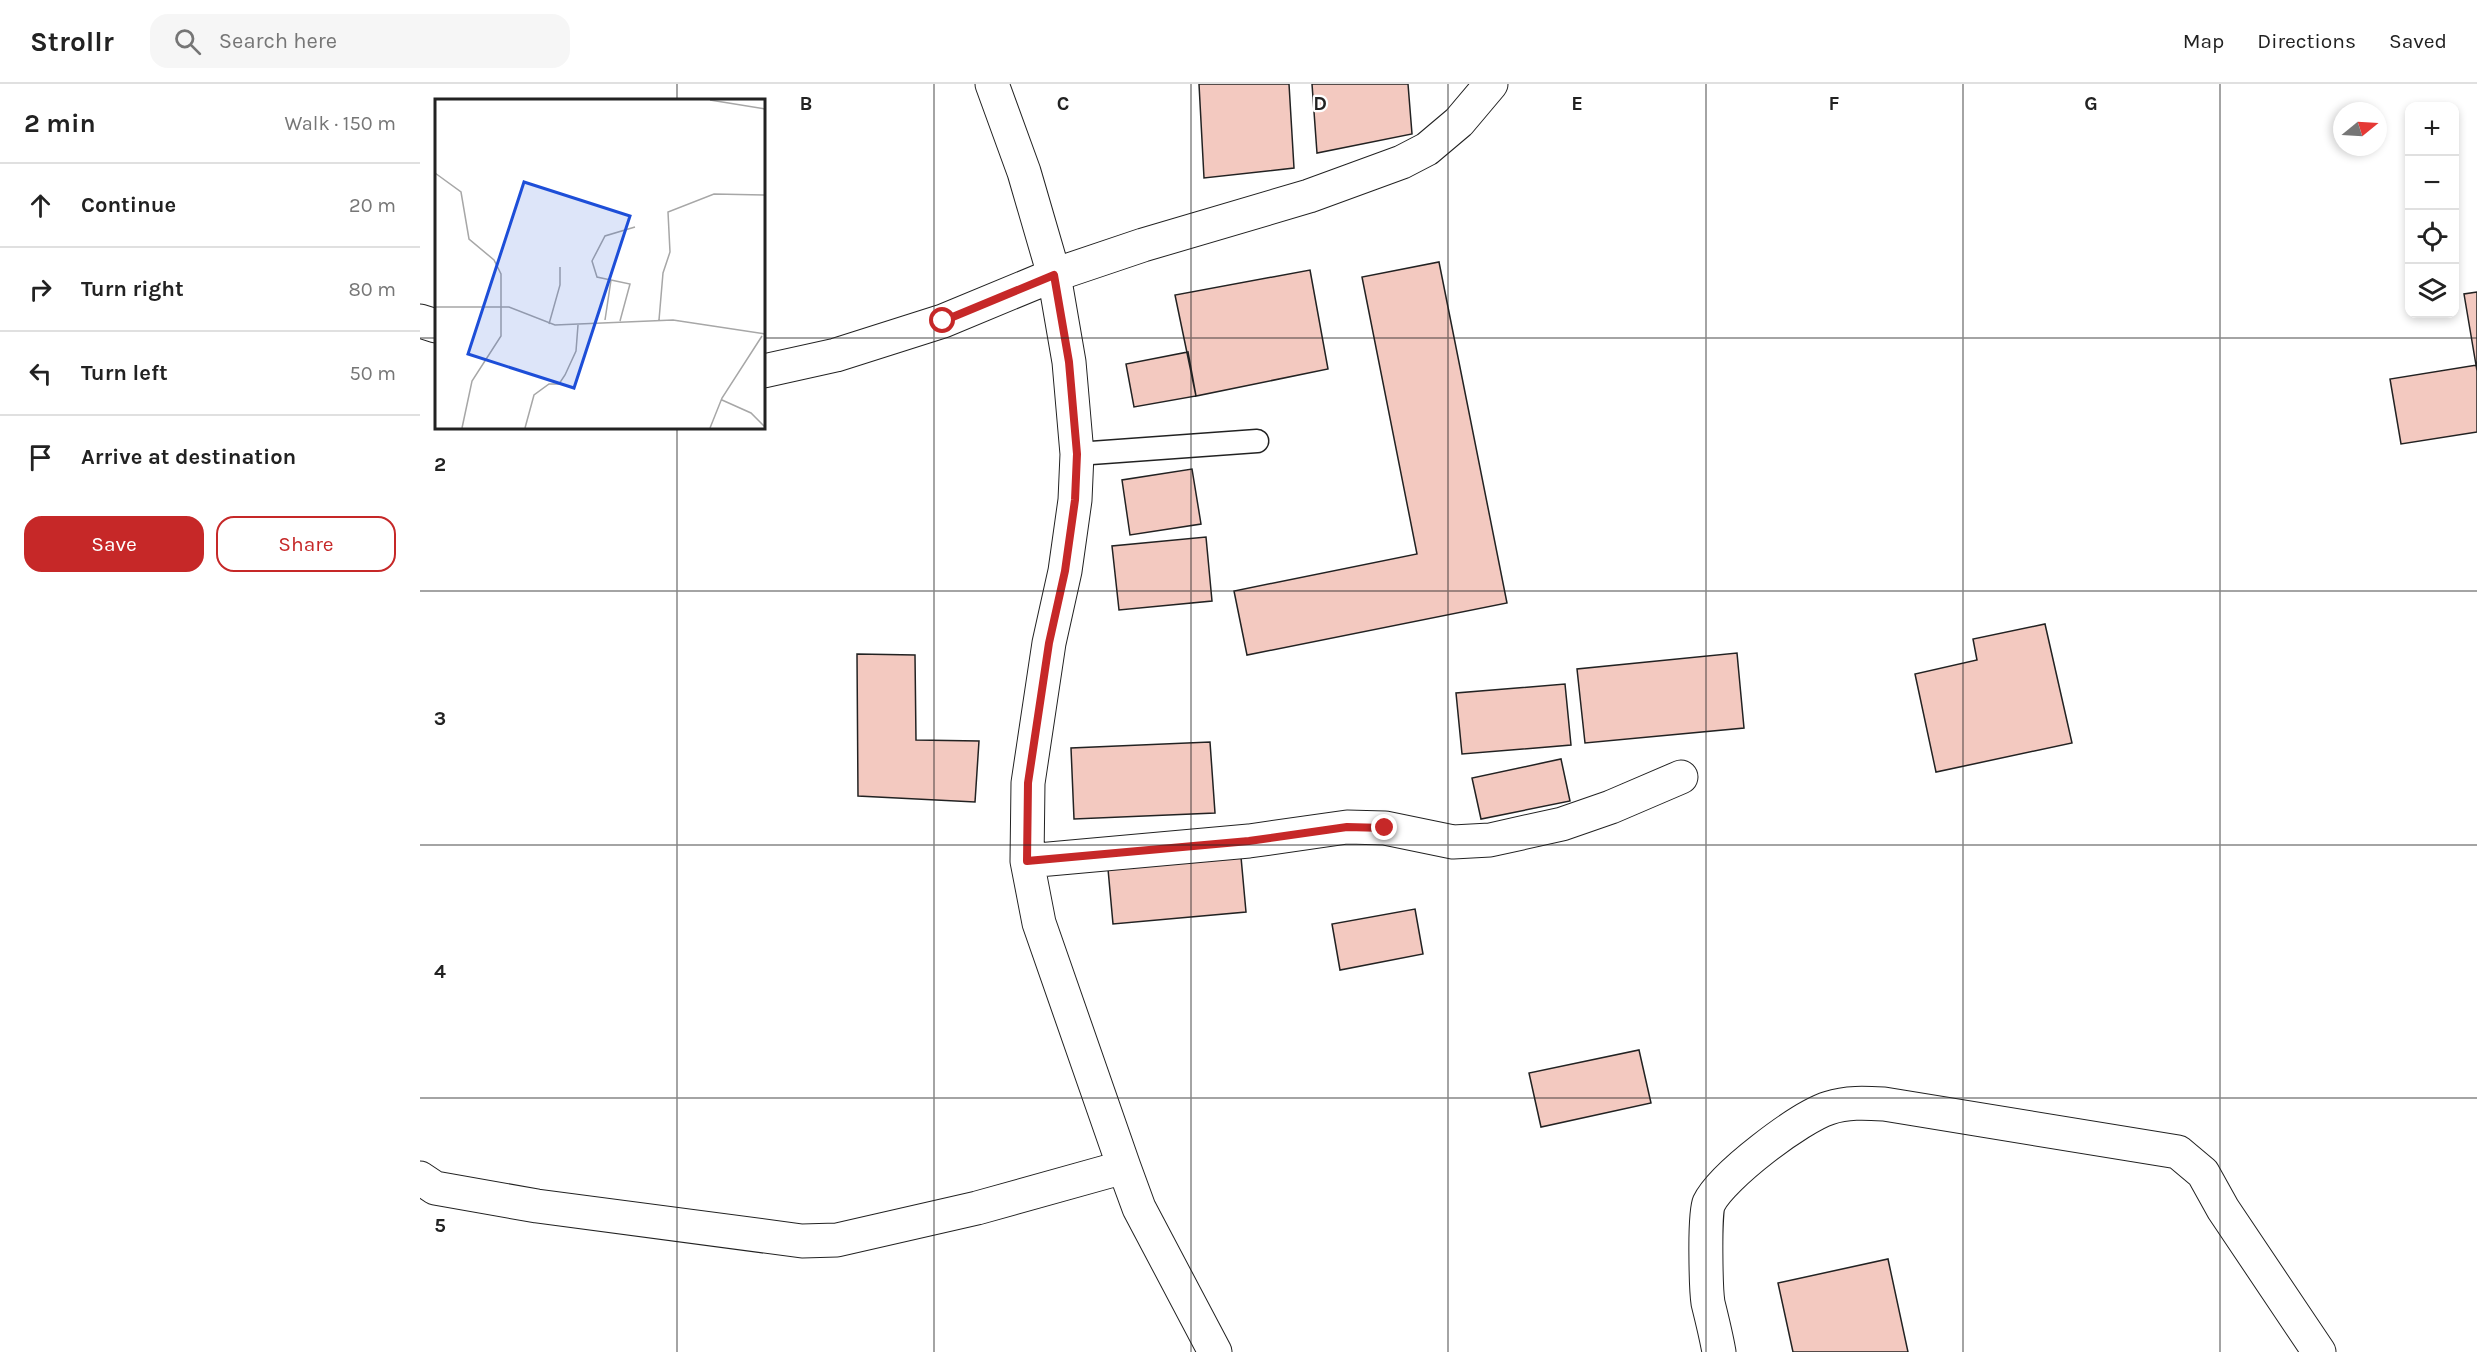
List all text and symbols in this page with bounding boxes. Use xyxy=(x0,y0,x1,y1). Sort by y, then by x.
search box xyxy=(150,14,570,68)
text: Strollr xyxy=(30,25,114,58)
icon: search xyxy=(171,25,204,58)
text: Search here xyxy=(219,28,337,54)
text: Map xyxy=(2183,29,2224,53)
text: Directions xyxy=(2257,29,2356,53)
text: Saved xyxy=(2389,29,2447,53)
text: B xyxy=(800,92,812,115)
text: C xyxy=(1057,92,1069,115)
text: D xyxy=(1313,92,1327,115)
text: E xyxy=(1571,92,1583,115)
text: F xyxy=(1829,92,1840,115)
text: G xyxy=(2084,92,2098,115)
inset map xyxy=(435,99,765,429)
north arrow xyxy=(2333,102,2387,156)
map controls xyxy=(2405,102,2459,318)
button: + xyxy=(2405,102,2459,156)
text: 2 min xyxy=(24,108,96,139)
text: Walk · 150 m xyxy=(285,112,396,135)
button: − xyxy=(2405,156,2459,210)
icon: ahead xyxy=(24,189,57,222)
text: Continue xyxy=(81,192,176,218)
text: 20 m xyxy=(349,194,396,217)
button: locate xyxy=(2405,210,2459,264)
button: layers xyxy=(2405,264,2459,318)
icon: right xyxy=(24,273,57,306)
text: Turn right xyxy=(81,276,184,302)
text: 80 m xyxy=(348,278,396,301)
route start xyxy=(929,307,955,333)
icon: left xyxy=(24,357,57,390)
text: Turn left xyxy=(81,360,168,386)
text: 50 m xyxy=(349,362,396,385)
icon: arrive xyxy=(24,441,57,474)
text: Arrive at destination xyxy=(81,444,296,470)
text: 2 xyxy=(434,453,446,476)
button: Save xyxy=(24,516,204,572)
button: Share xyxy=(216,516,396,572)
text: 3 xyxy=(434,707,446,730)
route end xyxy=(1371,814,1397,840)
text: 4 xyxy=(434,960,446,983)
text: 5 xyxy=(434,1214,446,1237)

